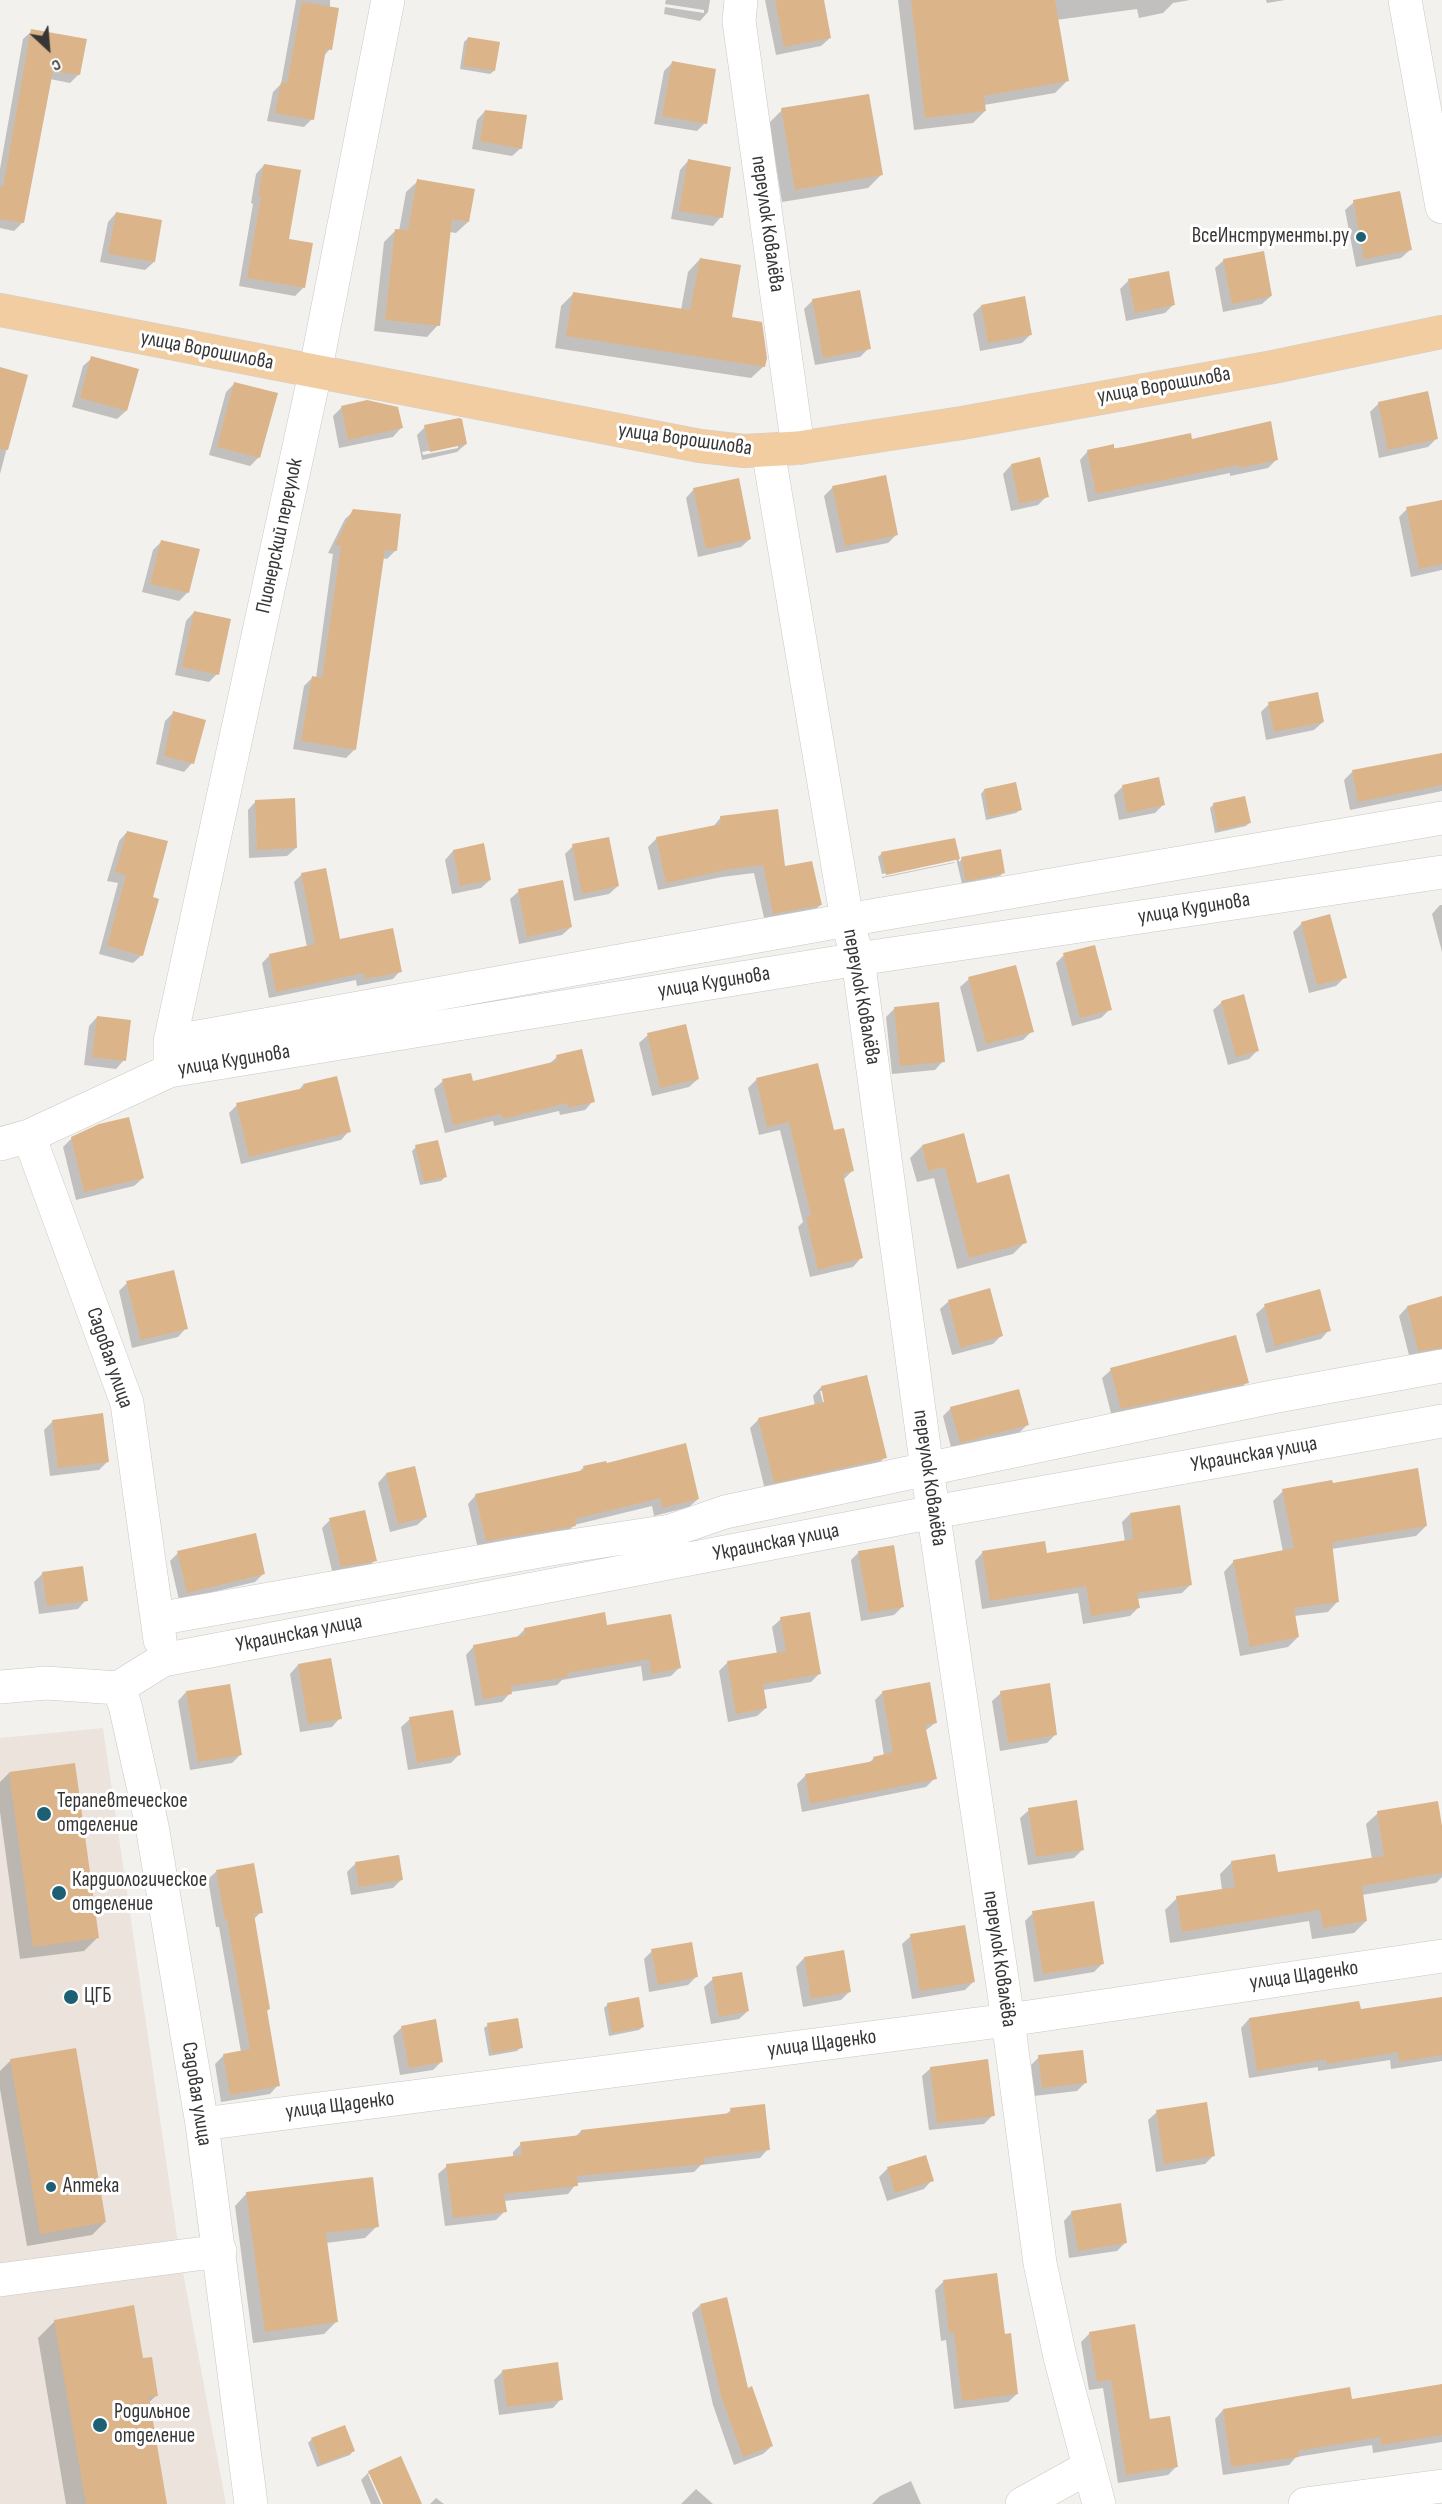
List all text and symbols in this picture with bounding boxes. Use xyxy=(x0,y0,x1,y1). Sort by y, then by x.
north arrow xyxy=(18,18,78,78)
text: С xyxy=(48,54,64,75)
street label: переулок Ковалёва xyxy=(745,154,789,294)
place label: ВсеИнструменты.ру xyxy=(1192,224,1349,250)
marker: ВсеИнструменты.ру xyxy=(1354,230,1368,244)
street label: улица Ворошилова xyxy=(138,326,276,376)
street label: улица Ворошилова xyxy=(1095,362,1233,410)
street label: улица Ворошилова xyxy=(617,418,753,462)
street label: Пионерский переулок xyxy=(251,456,309,616)
street label: улица Кудинова xyxy=(1136,888,1252,930)
street label: переулок Ковалёва xyxy=(837,927,885,1067)
street label: улица Кудинова xyxy=(656,962,772,1004)
street label: улица Кудинова xyxy=(176,1040,292,1082)
street label: Садовая улица xyxy=(80,1304,138,1412)
street label: переулок Ковалёва xyxy=(907,1408,951,1548)
street label: Украинская улица xyxy=(1189,1431,1319,1479)
street label: Украинская улица xyxy=(711,1518,841,1568)
street label: Украинская улица xyxy=(234,1609,364,1659)
place label: Терапевтеческое отделение xyxy=(57,1789,188,1839)
marker: Терапевтеческое отделение xyxy=(35,1805,53,1823)
place label: Кардиологическое отделение xyxy=(72,1868,207,1918)
marker: Кардиологическое отделение xyxy=(50,1884,68,1902)
street label: переулок Ковалёва xyxy=(977,1889,1021,2029)
street label: улица Щаденко xyxy=(1248,1956,1360,1996)
place label: ЦГБ xyxy=(84,1984,111,2010)
marker: ЦГБ xyxy=(62,1988,80,2006)
street label: улица Щаденко xyxy=(766,2025,878,2063)
street label: Садовая улица xyxy=(175,2040,217,2148)
street label: улица Щаденко xyxy=(284,2087,396,2125)
place label: Аптека xyxy=(63,2174,119,2200)
marker: Аптека xyxy=(44,2180,58,2194)
place label: Родильное отделение xyxy=(114,2400,195,2450)
marker: Родильное отделение xyxy=(91,2416,109,2434)

